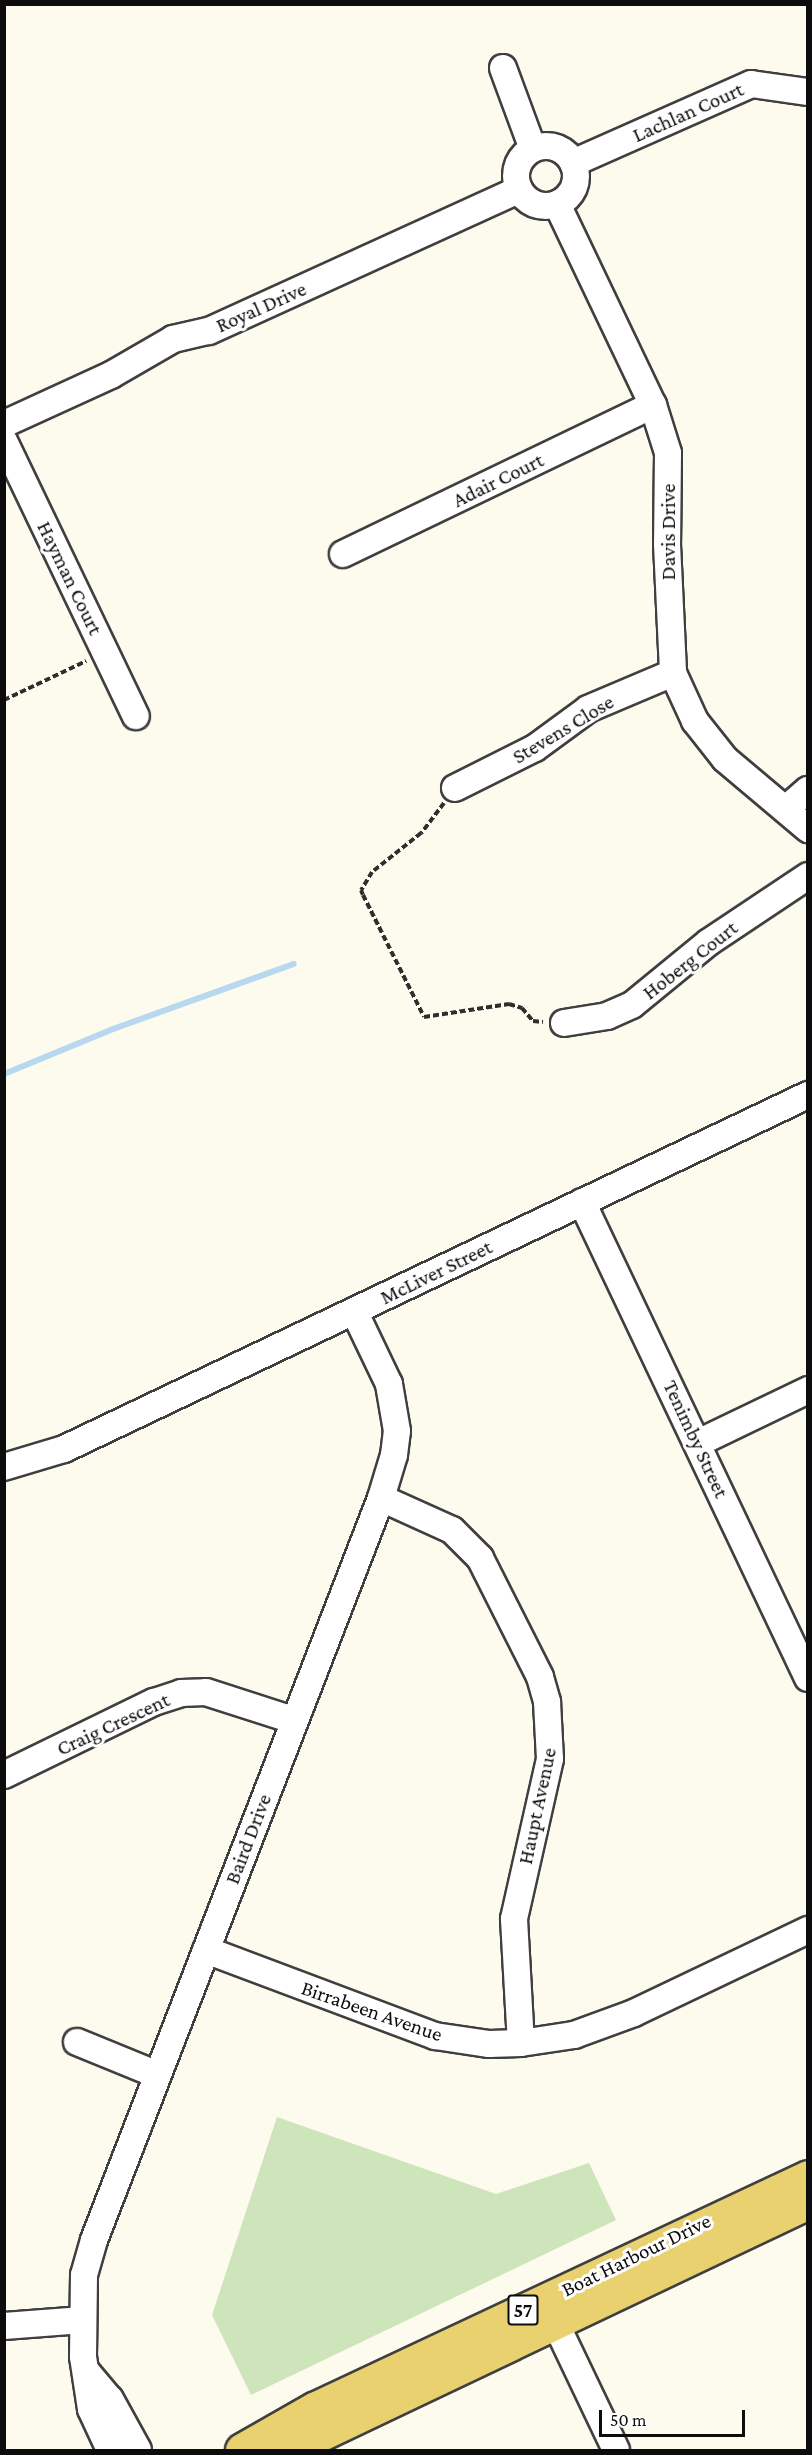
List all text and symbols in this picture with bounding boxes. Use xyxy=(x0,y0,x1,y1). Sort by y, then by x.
street label: Lachlan Court xyxy=(629,76,747,148)
street label: Royal Drive xyxy=(212,276,310,338)
street label: Adair Court xyxy=(448,447,548,513)
street label: Davis Drive xyxy=(655,484,681,580)
street label: Hayman Court xyxy=(32,517,108,639)
street label: Stevens Close xyxy=(508,689,618,769)
street label: Hoberg Court xyxy=(637,915,743,1005)
street label: McLiver Street xyxy=(376,1234,496,1310)
street label: Tenimby Street xyxy=(658,1376,734,1502)
street label: Craig Crescent xyxy=(53,1687,173,1761)
street label: Haupt Avenue xyxy=(512,1745,562,1867)
street label: Baird Drive xyxy=(219,1790,277,1888)
street label: Birrabeen Avenue xyxy=(298,1975,446,2047)
street label: Boat Harbour Drive xyxy=(557,2208,715,2302)
road number: 57 xyxy=(506,2293,540,2327)
scale bar xyxy=(602,2398,748,2436)
text: 50 m xyxy=(610,2410,647,2430)

